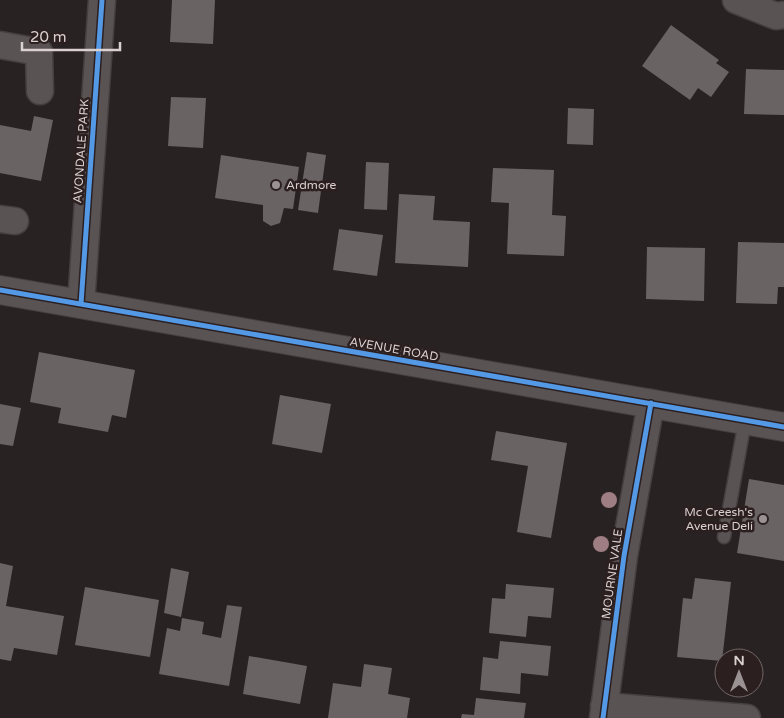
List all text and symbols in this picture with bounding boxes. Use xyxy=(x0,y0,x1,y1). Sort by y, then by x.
scale bar xyxy=(22,20,120,52)
text: 20 m xyxy=(30,28,67,46)
street label: AVONDALE PARK xyxy=(70,98,92,204)
place label: Ardmore xyxy=(286,178,337,192)
marker: Ardmore xyxy=(270,179,282,191)
street label: AVENUE ROAD xyxy=(348,334,440,364)
place label: Mc Creesh's Avenue Deli xyxy=(684,505,753,533)
marker: Mc Creesh's Avenue Deli xyxy=(757,513,769,525)
street label: MOURNE VALE xyxy=(599,528,625,620)
north arrow xyxy=(714,648,764,698)
text: N xyxy=(733,652,745,669)

